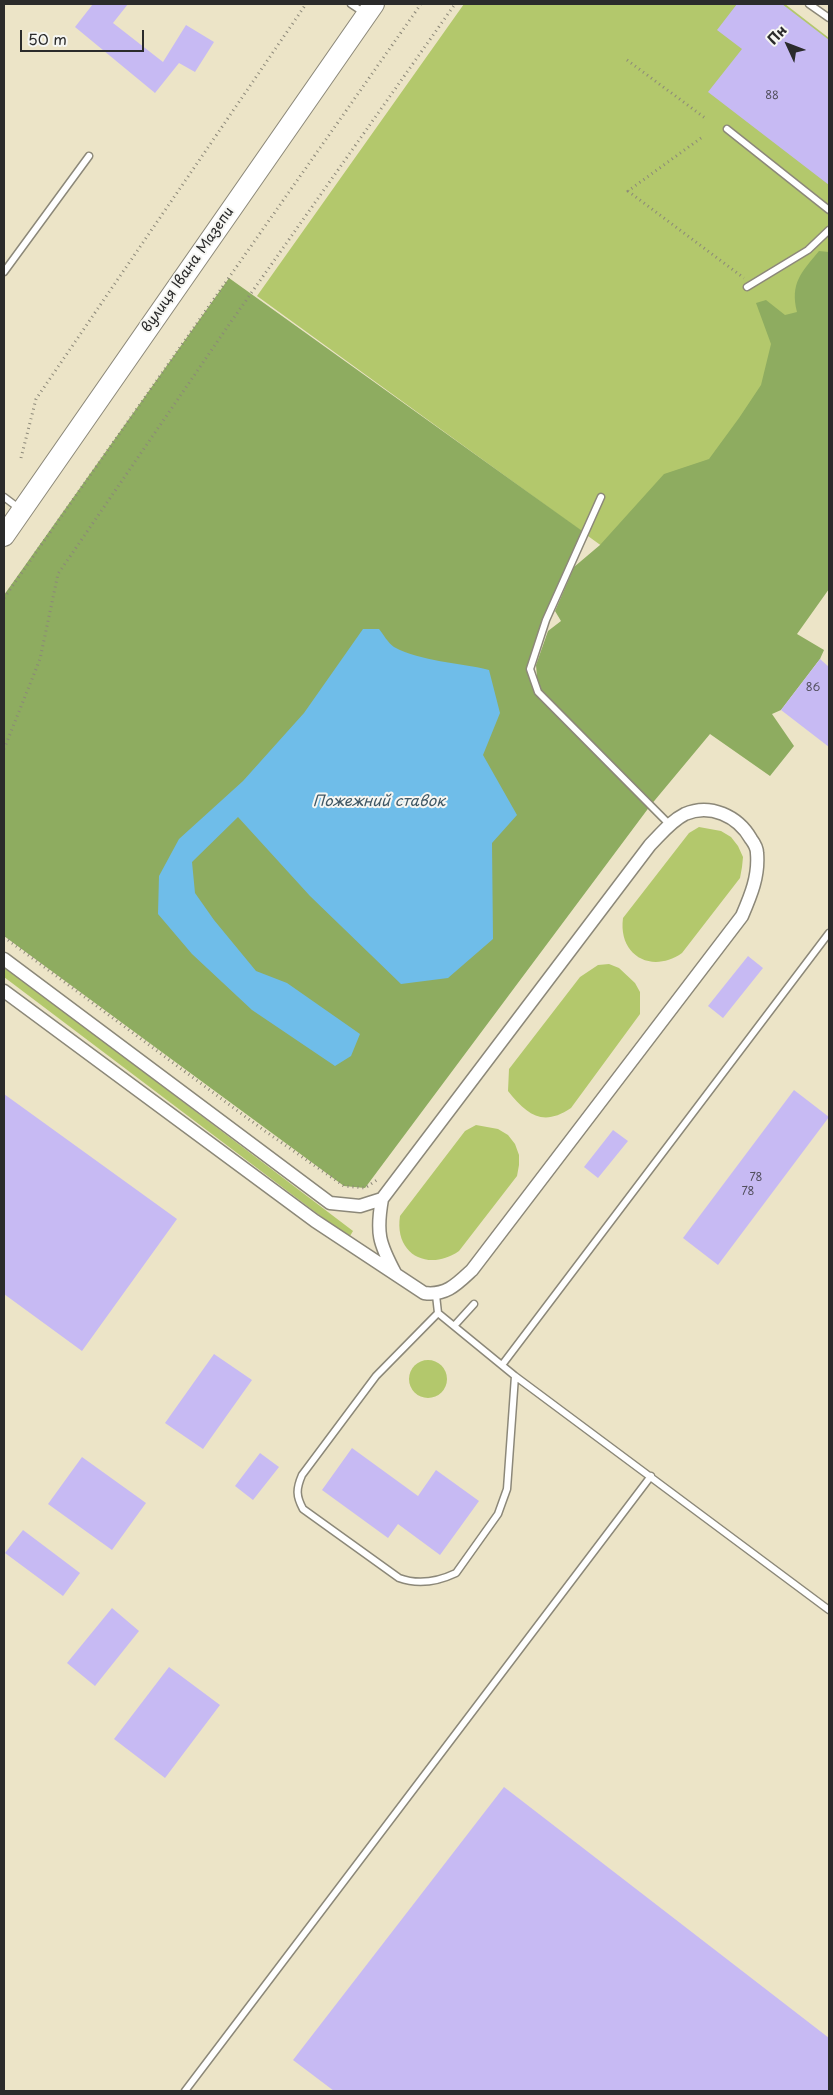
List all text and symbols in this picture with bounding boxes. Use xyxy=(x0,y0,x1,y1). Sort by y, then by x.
scale bar xyxy=(22,20,146,52)
text: Пн xyxy=(762,20,791,49)
north arrow xyxy=(763,20,813,70)
text: 50 m xyxy=(28,27,67,50)
house number: 88 xyxy=(765,89,779,103)
street label: вулиця Івана Мазепи xyxy=(138,204,238,336)
house number: 86 xyxy=(806,681,820,695)
water label: Пожежний ставок xyxy=(313,793,445,811)
house number: 78 xyxy=(750,1171,762,1185)
house number: 78 xyxy=(742,1185,754,1199)

